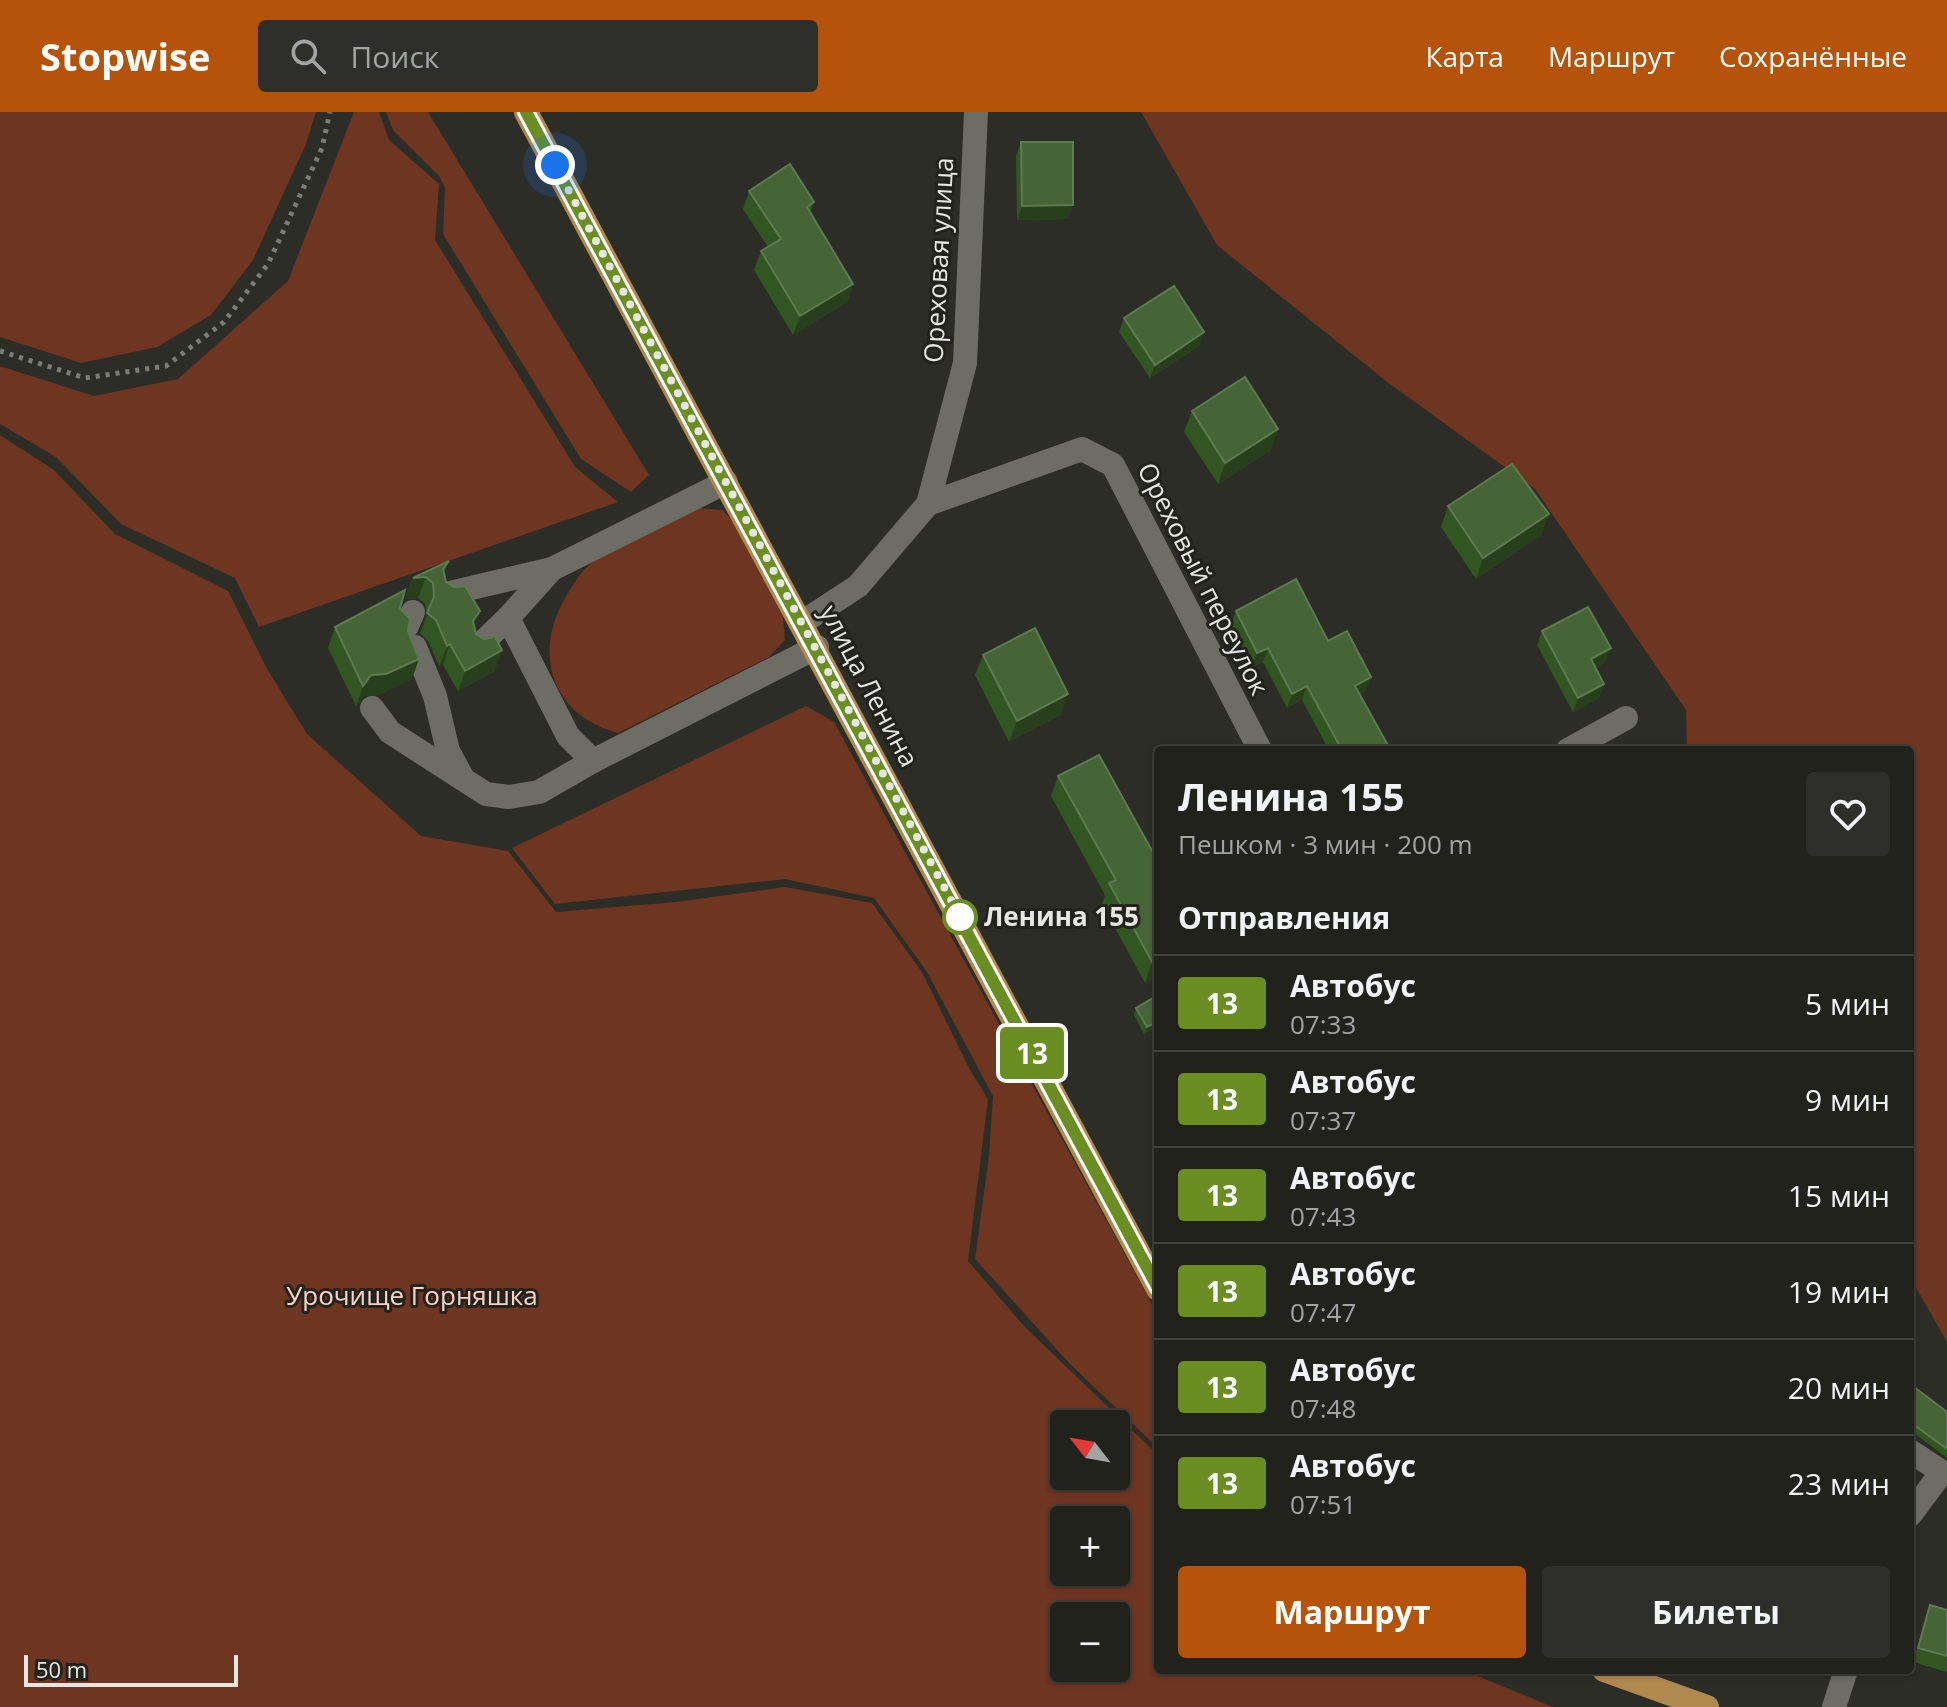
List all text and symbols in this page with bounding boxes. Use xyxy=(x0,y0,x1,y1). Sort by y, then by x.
search box xyxy=(258,20,818,92)
text: Stopwise xyxy=(40,30,210,82)
icon: search xyxy=(286,34,330,78)
text: Поиск xyxy=(350,36,439,77)
text: Карта xyxy=(1425,37,1504,75)
text: Маршрут xyxy=(1548,37,1675,75)
text: Сохранённые xyxy=(1719,37,1907,75)
your location xyxy=(535,145,575,185)
street label: Ореховая улица xyxy=(915,156,961,364)
street label: Ореховый переулок xyxy=(1130,456,1278,701)
street label: улица Ленина xyxy=(812,598,928,773)
text: Ленина 155 xyxy=(1178,770,1404,822)
button: heart xyxy=(1806,772,1890,856)
text: Пешком · 3 мин · 200 m xyxy=(1178,826,1473,862)
text: Отправления xyxy=(1178,897,1390,938)
place label: Ленина 155 xyxy=(984,898,1139,934)
marker: Ленина 155 xyxy=(943,900,977,934)
text: Автобус xyxy=(1290,965,1416,1006)
text: 5 мин xyxy=(1805,983,1890,1024)
text: 13 xyxy=(1206,984,1238,1022)
text: 07:33 xyxy=(1290,1006,1356,1042)
line badge: 13 xyxy=(996,1027,1068,1079)
text: 13 xyxy=(1016,1034,1048,1072)
text: Автобус xyxy=(1290,1061,1416,1102)
text: 9 мин xyxy=(1805,1079,1890,1120)
text: 13 xyxy=(1206,1080,1238,1118)
text: 07:37 xyxy=(1290,1102,1356,1138)
text: Автобус xyxy=(1290,1157,1416,1198)
text: 15 мин xyxy=(1788,1175,1890,1216)
text: 13 xyxy=(1206,1176,1238,1214)
text: 07:43 xyxy=(1290,1198,1356,1234)
text: Автобус xyxy=(1290,1253,1416,1294)
text: 19 мин xyxy=(1788,1271,1890,1312)
text: 13 xyxy=(1206,1272,1238,1310)
park label: Урочище Горняшка xyxy=(286,1277,538,1313)
text: 07:47 xyxy=(1290,1294,1356,1330)
text: Автобус xyxy=(1290,1349,1416,1390)
text: 20 мин xyxy=(1788,1367,1890,1408)
text: 13 xyxy=(1206,1368,1238,1406)
text: 07:48 xyxy=(1290,1390,1356,1426)
north arrow xyxy=(1050,1410,1130,1490)
map controls xyxy=(1050,1410,1130,1682)
text: Автобус xyxy=(1290,1445,1416,1486)
text: 23 мин xyxy=(1788,1463,1890,1504)
text: 13 xyxy=(1206,1464,1238,1502)
text: 07:51 xyxy=(1290,1486,1356,1522)
button: + xyxy=(1050,1506,1130,1586)
button: Маршрут xyxy=(1178,1566,1526,1658)
button: Билеты xyxy=(1542,1566,1890,1658)
button: − xyxy=(1050,1602,1130,1682)
scale bar xyxy=(24,1651,238,1687)
text: 50 m xyxy=(36,1654,87,1684)

